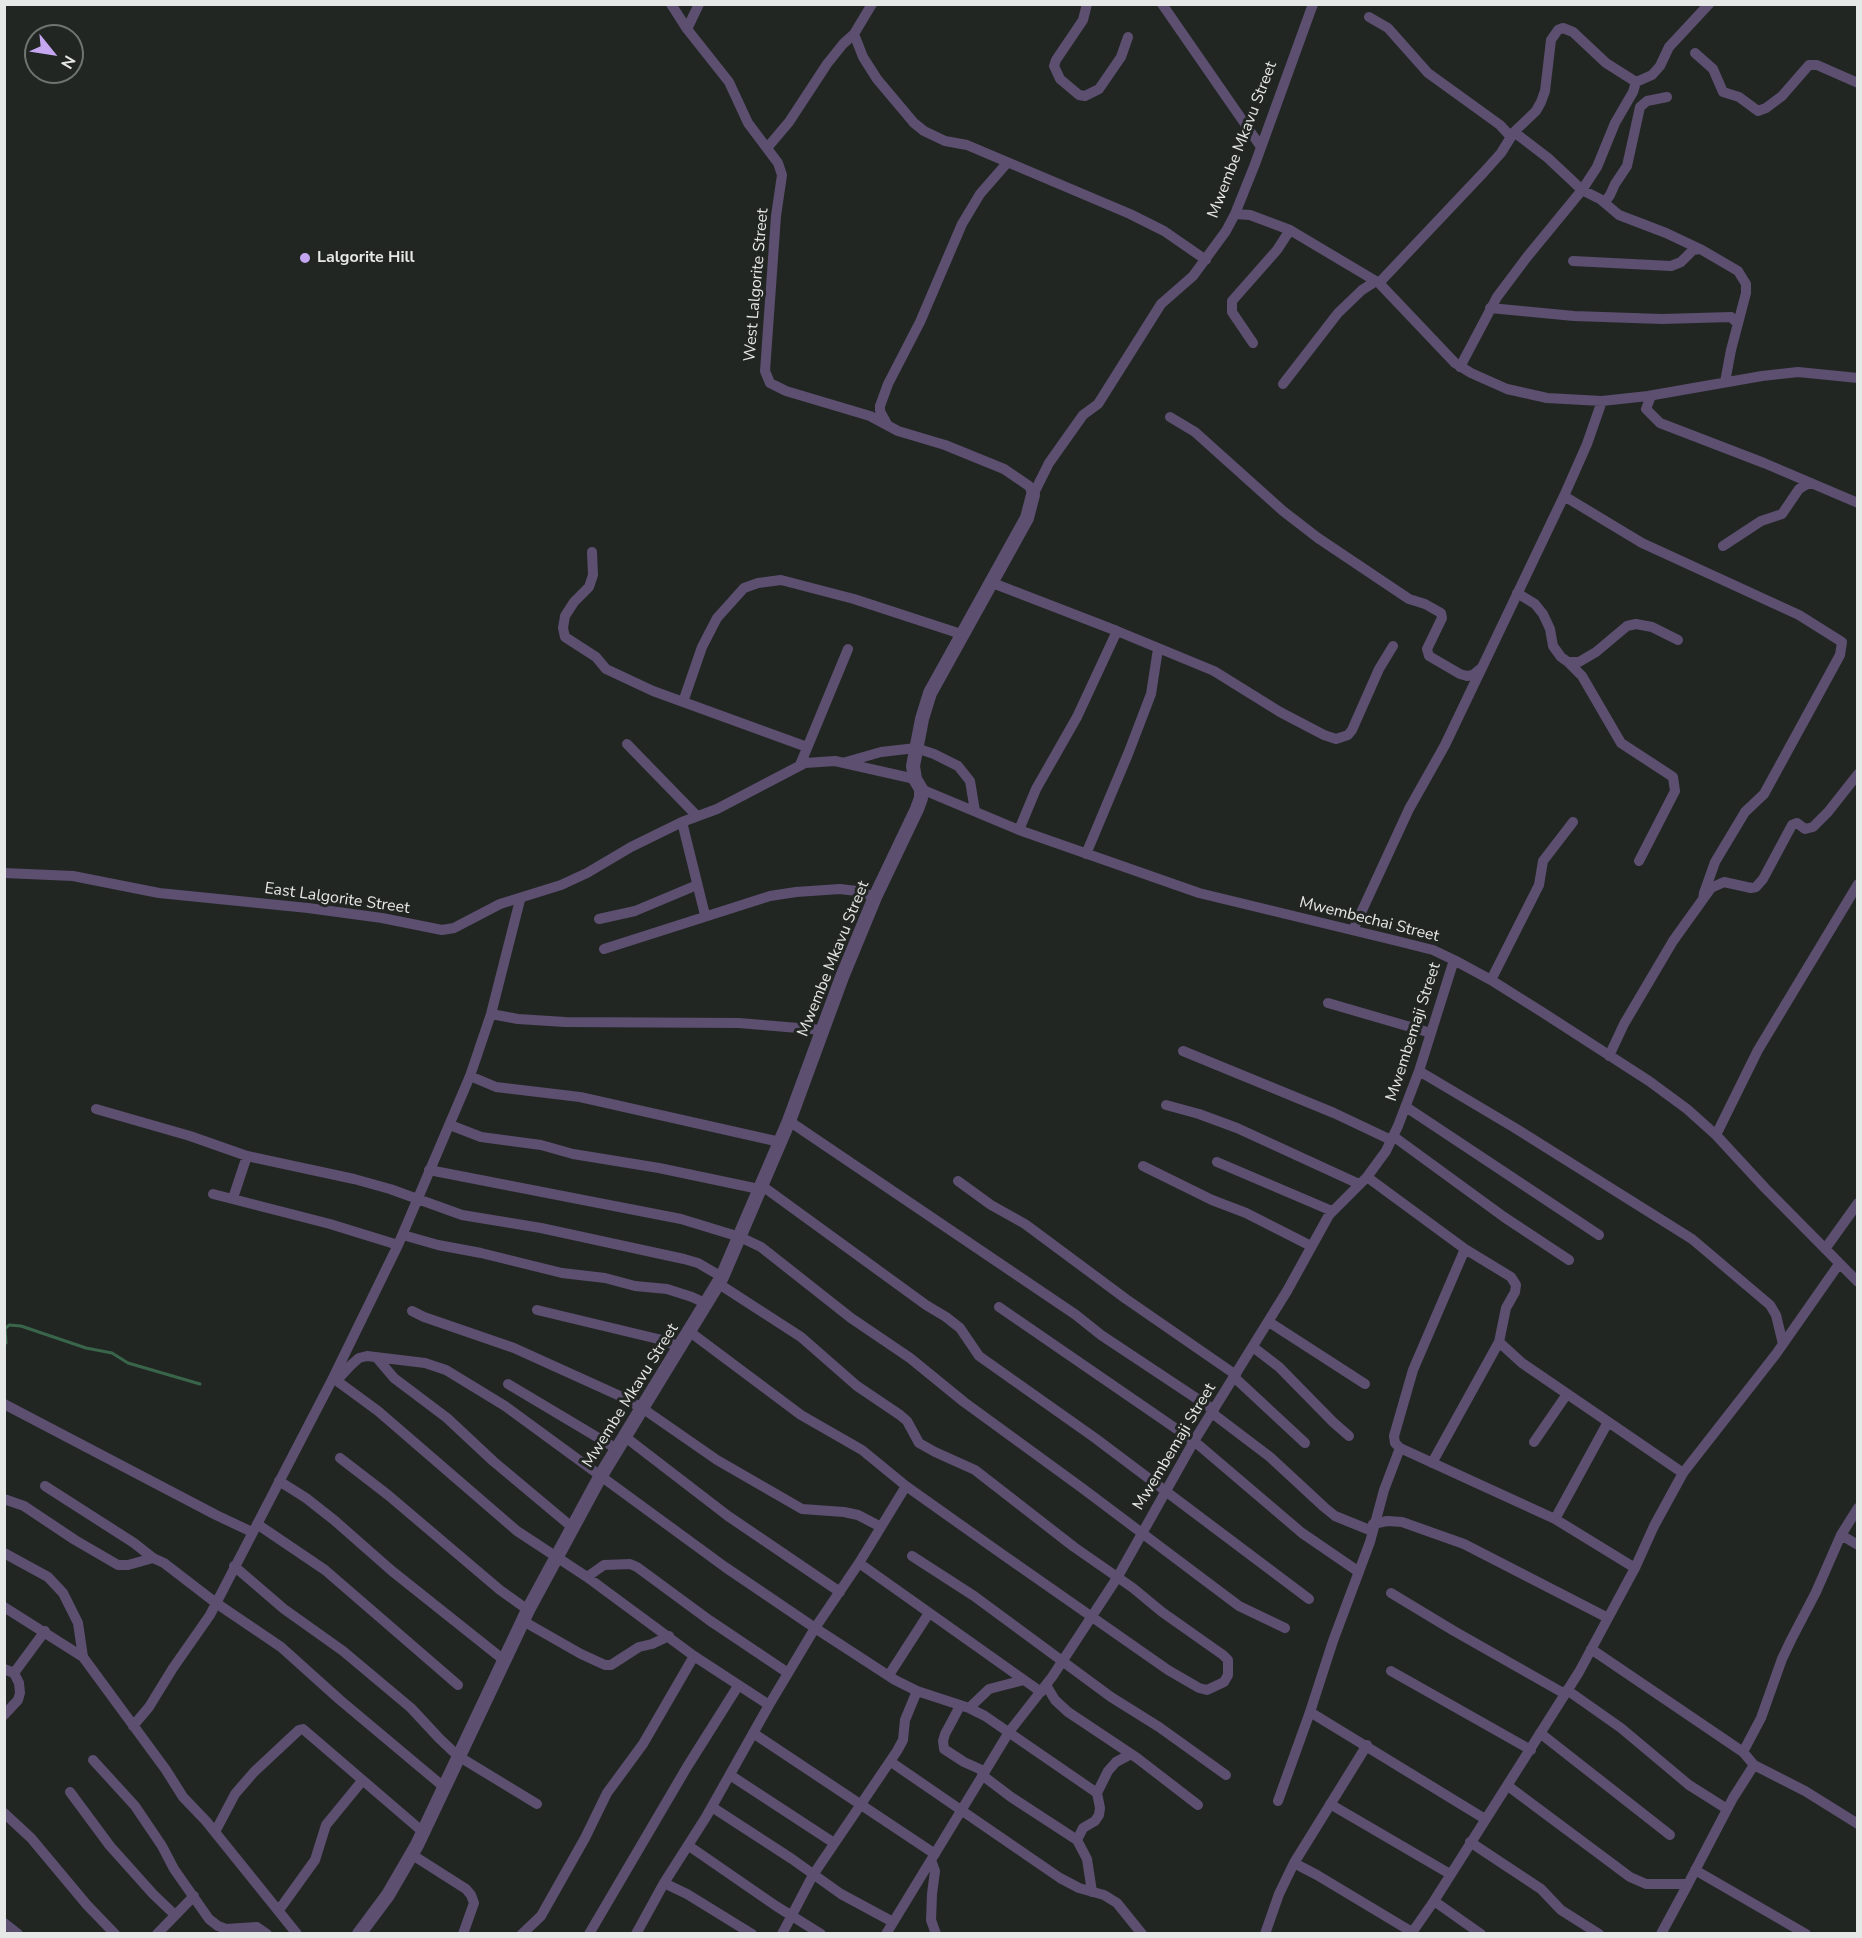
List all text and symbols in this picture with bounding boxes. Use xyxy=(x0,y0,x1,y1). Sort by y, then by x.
north arrow xyxy=(24,24,84,84)
text: N xyxy=(55,51,80,73)
street label: Mwembe Mkavu Street xyxy=(1204,59,1282,221)
street label: West Lalgorite Street xyxy=(741,208,773,362)
place label: Lalgorite Hill xyxy=(317,248,415,268)
marker: Lalgorite Hill xyxy=(298,251,312,265)
street label: Mwembe Mkavu Street xyxy=(794,878,874,1040)
street label: East Lalgorite Street xyxy=(263,879,411,919)
street label: Mwembechai Street xyxy=(1297,893,1441,947)
street label: Mwembemaji Street xyxy=(1383,960,1445,1104)
street label: Mwembe Mkavu Street xyxy=(579,1320,683,1472)
street label: Mwembemaji Street xyxy=(1130,1380,1220,1514)

